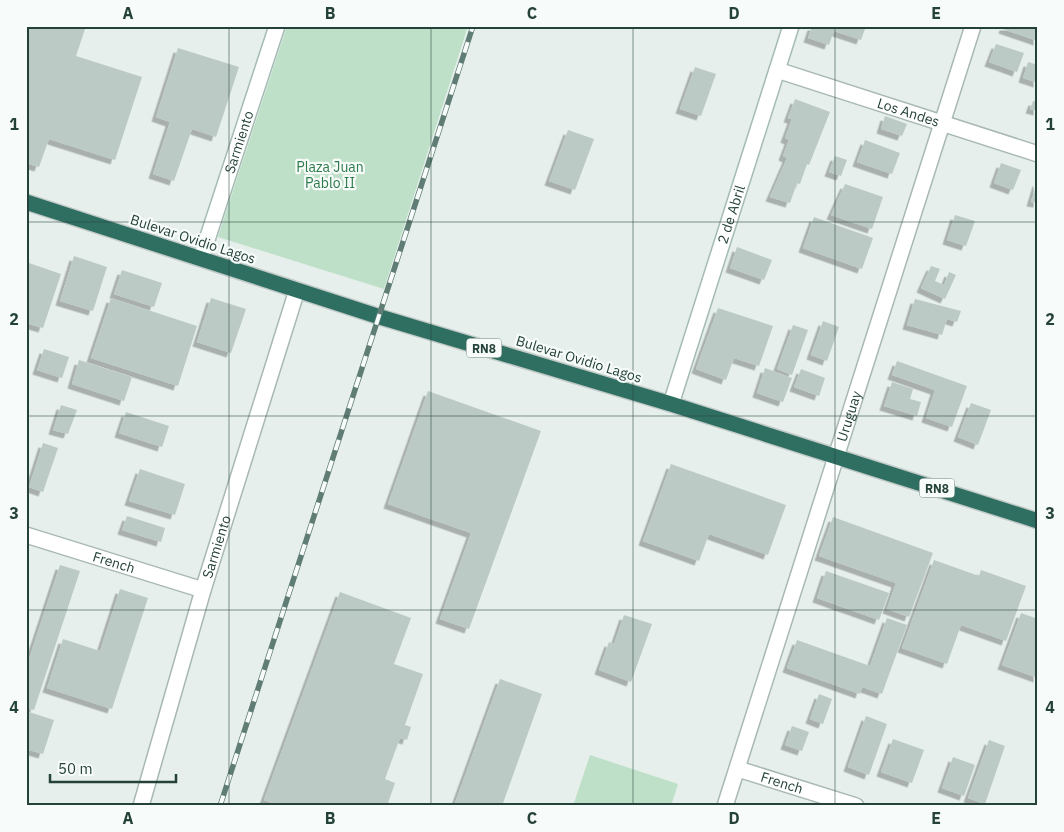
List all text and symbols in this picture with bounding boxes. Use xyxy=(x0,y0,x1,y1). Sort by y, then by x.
text: A xyxy=(123,3,134,23)
text: B xyxy=(325,3,336,23)
text: C xyxy=(527,3,537,23)
text: D xyxy=(728,3,740,23)
text: E xyxy=(931,3,941,23)
street label: Los Andes xyxy=(875,94,942,131)
street label: Sarmiento xyxy=(220,108,258,176)
text: 1 xyxy=(9,114,19,134)
text: 1 xyxy=(1045,114,1055,134)
park label: Plaza Juan Pablo II xyxy=(296,158,364,192)
street label: 2 de Abril xyxy=(713,183,749,246)
street label: Bulevar Ovidio Lagos xyxy=(128,210,258,268)
text: 2 xyxy=(9,309,19,329)
text: 2 xyxy=(1045,309,1055,329)
street label: Bulevar Ovidio Lagos xyxy=(514,331,644,387)
road number: RN8 xyxy=(466,338,502,358)
street label: Uruguay xyxy=(832,389,865,444)
road number: RN8 xyxy=(920,478,954,498)
text: 3 xyxy=(9,503,19,523)
text: 3 xyxy=(1045,503,1055,523)
street label: Sarmiento xyxy=(198,513,235,580)
street label: French xyxy=(91,547,137,577)
text: 4 xyxy=(9,697,19,717)
text: 4 xyxy=(1045,697,1055,717)
scale bar xyxy=(50,752,176,784)
text: 50 m xyxy=(58,759,93,778)
street label: French xyxy=(759,768,805,798)
text: A xyxy=(123,808,134,828)
text: B xyxy=(325,808,336,828)
text: C xyxy=(527,808,537,828)
text: D xyxy=(728,808,740,828)
text: E xyxy=(931,808,941,828)

